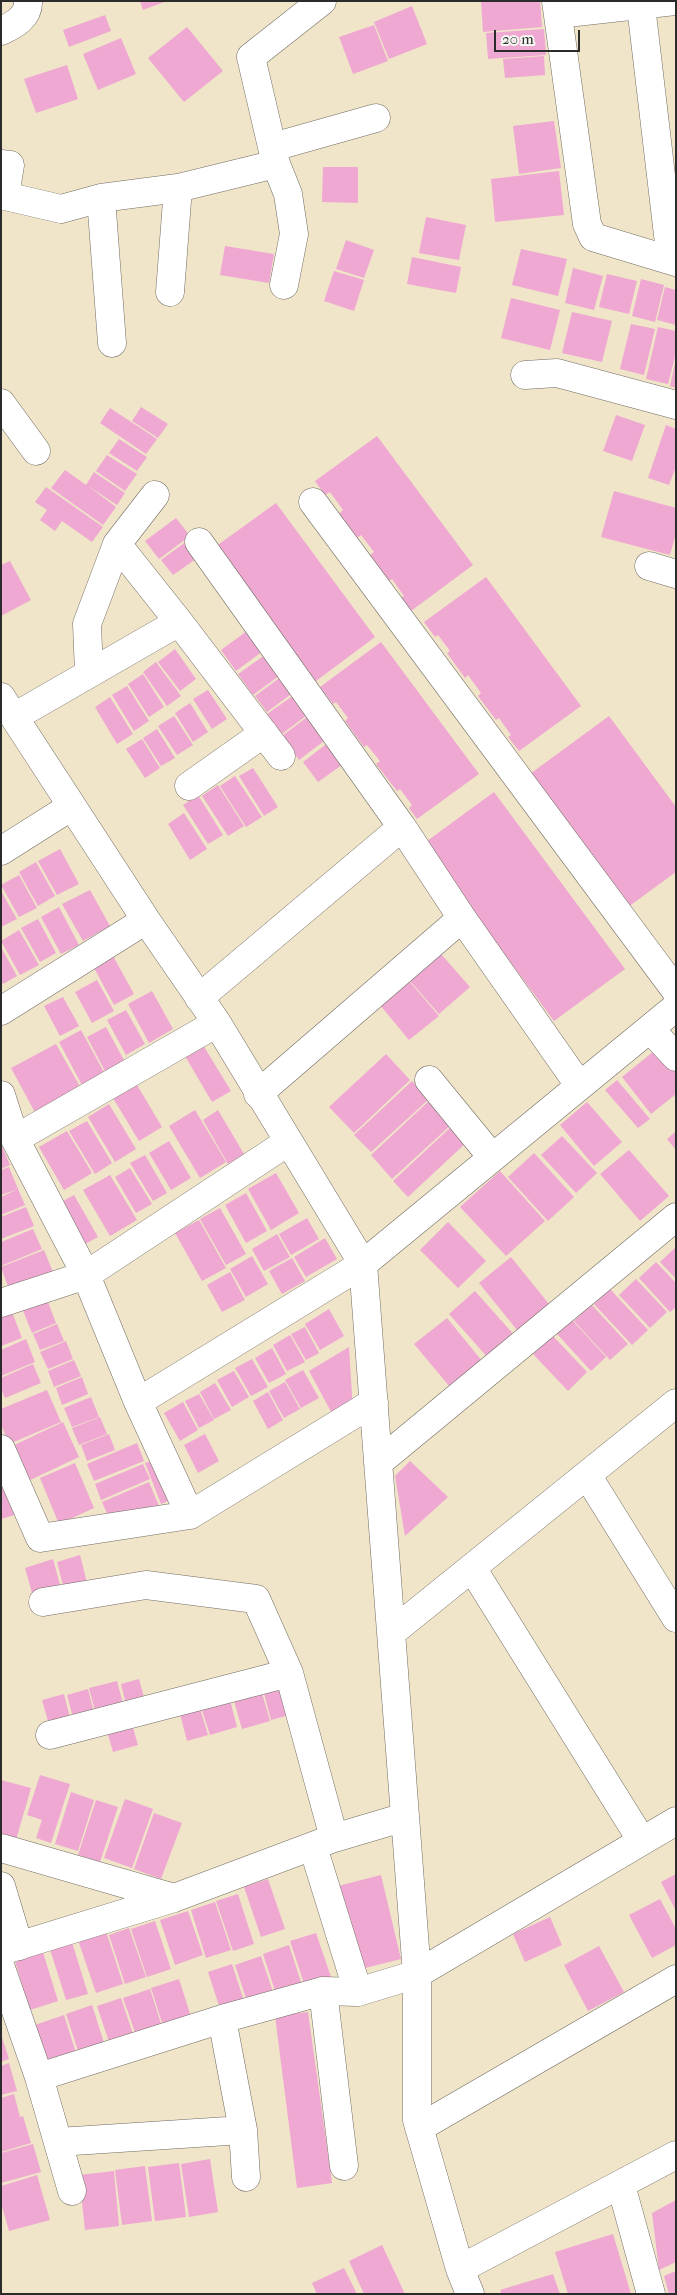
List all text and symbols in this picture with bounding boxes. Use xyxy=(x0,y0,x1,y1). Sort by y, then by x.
scale bar xyxy=(497,20,583,52)
text: 20 m xyxy=(502,30,534,48)

